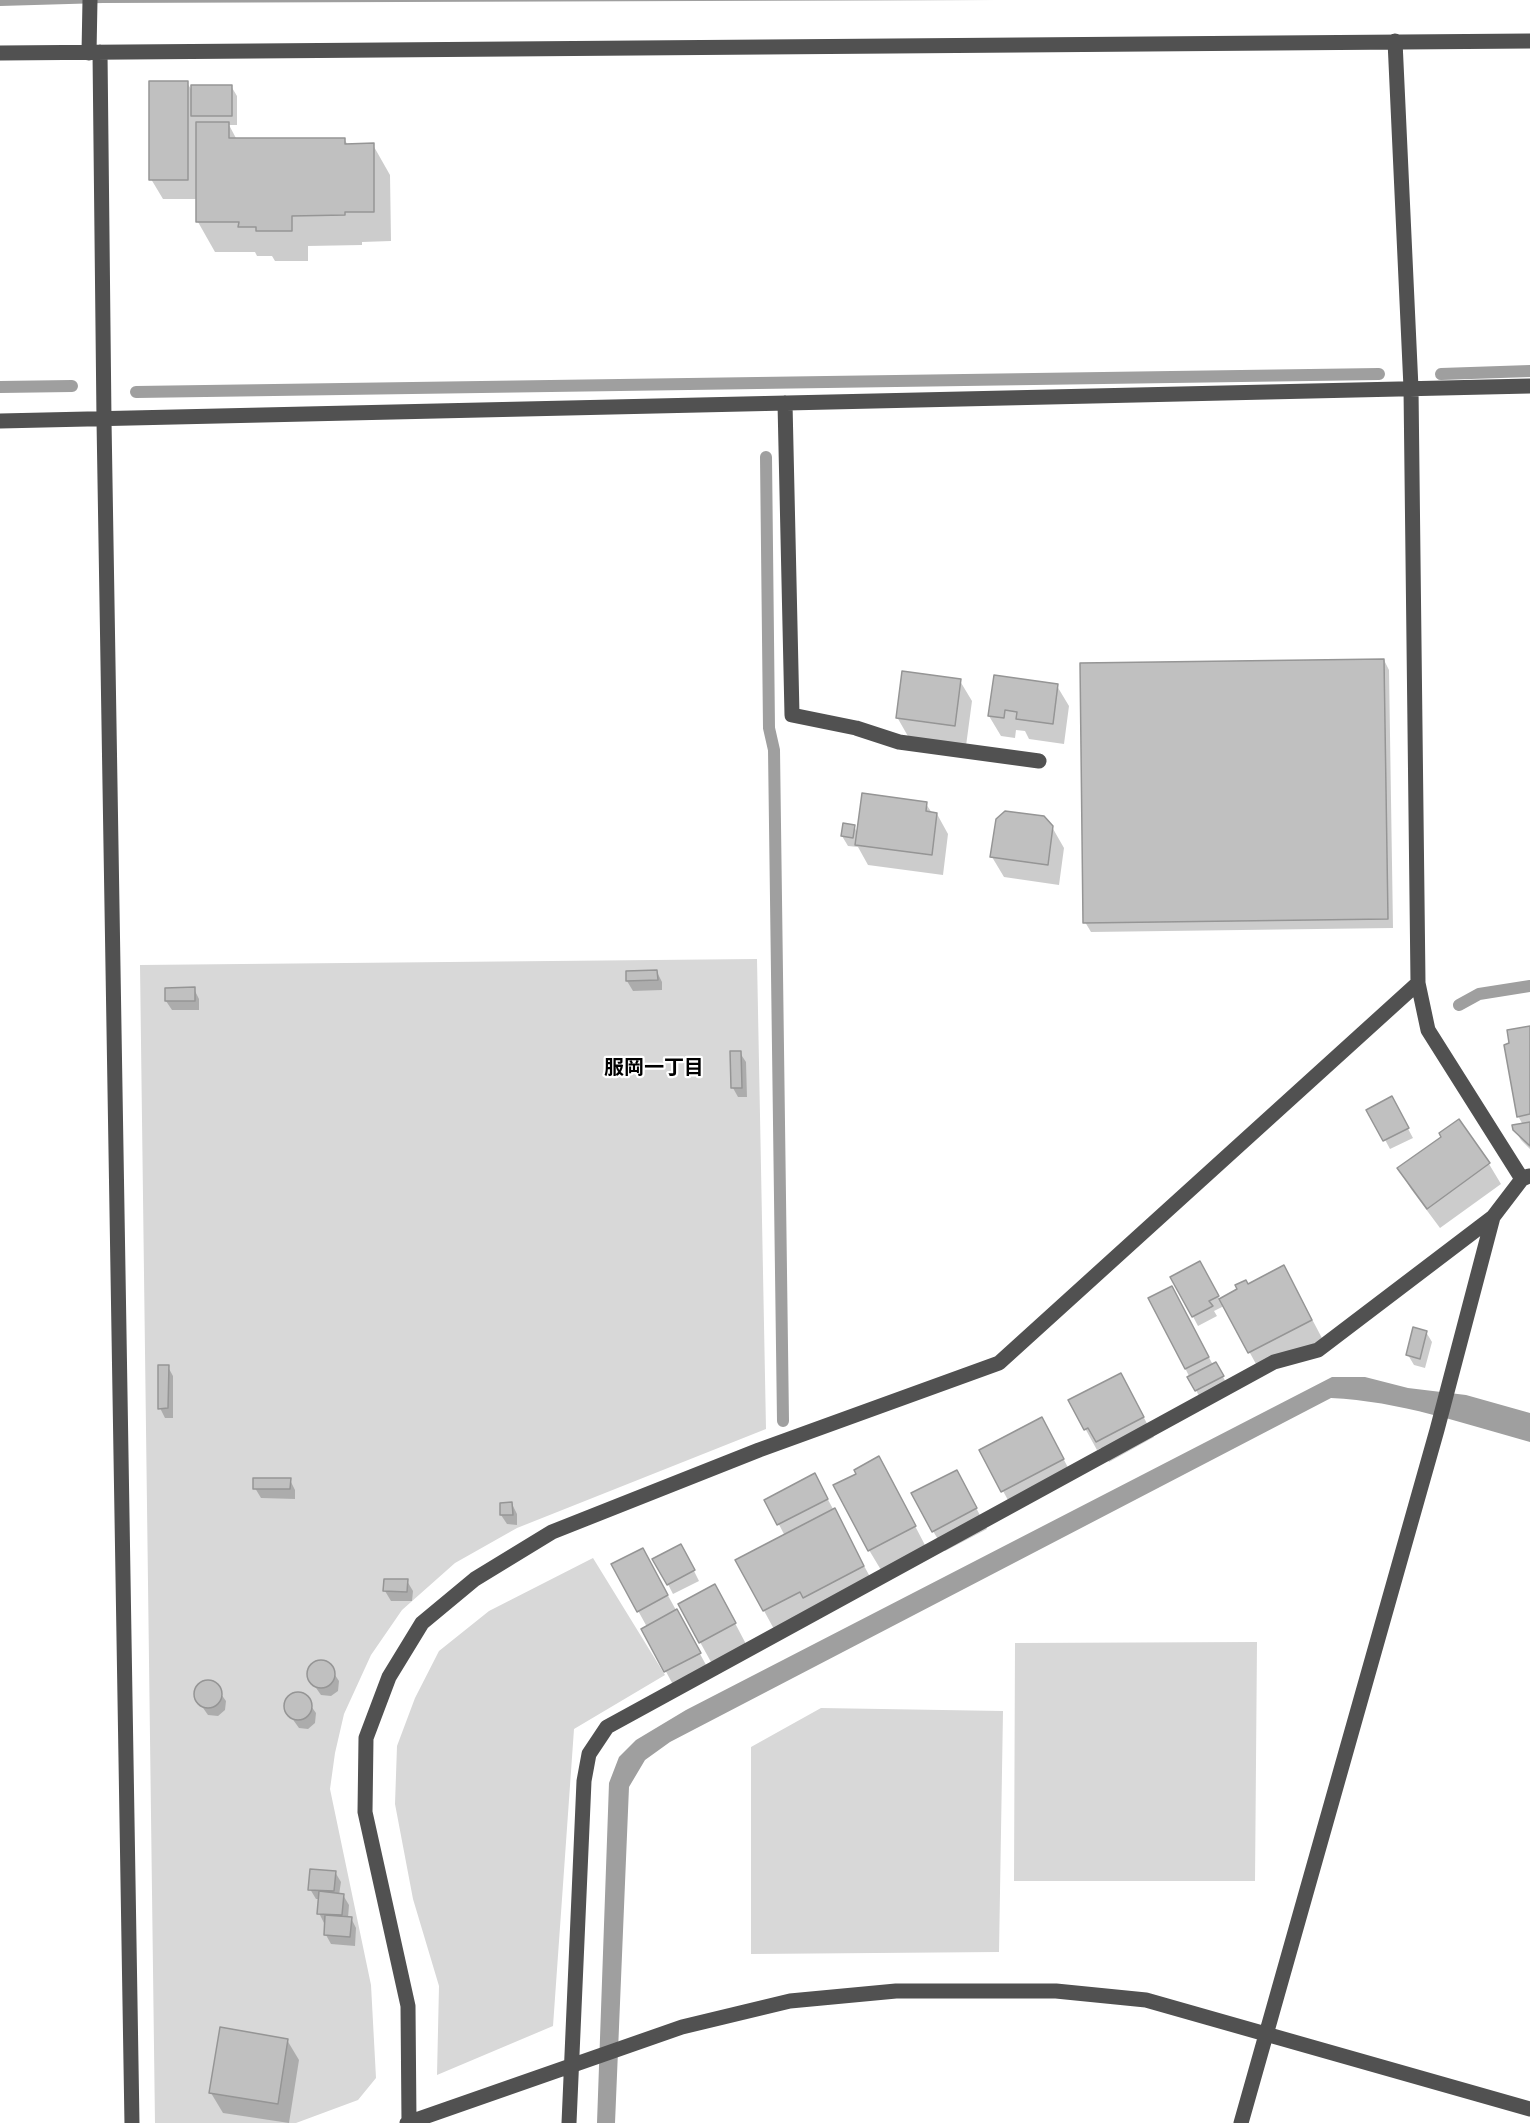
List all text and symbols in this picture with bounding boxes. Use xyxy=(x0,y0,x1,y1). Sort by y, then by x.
district label: 服岡一丁目 xyxy=(604,1056,704,1080)

